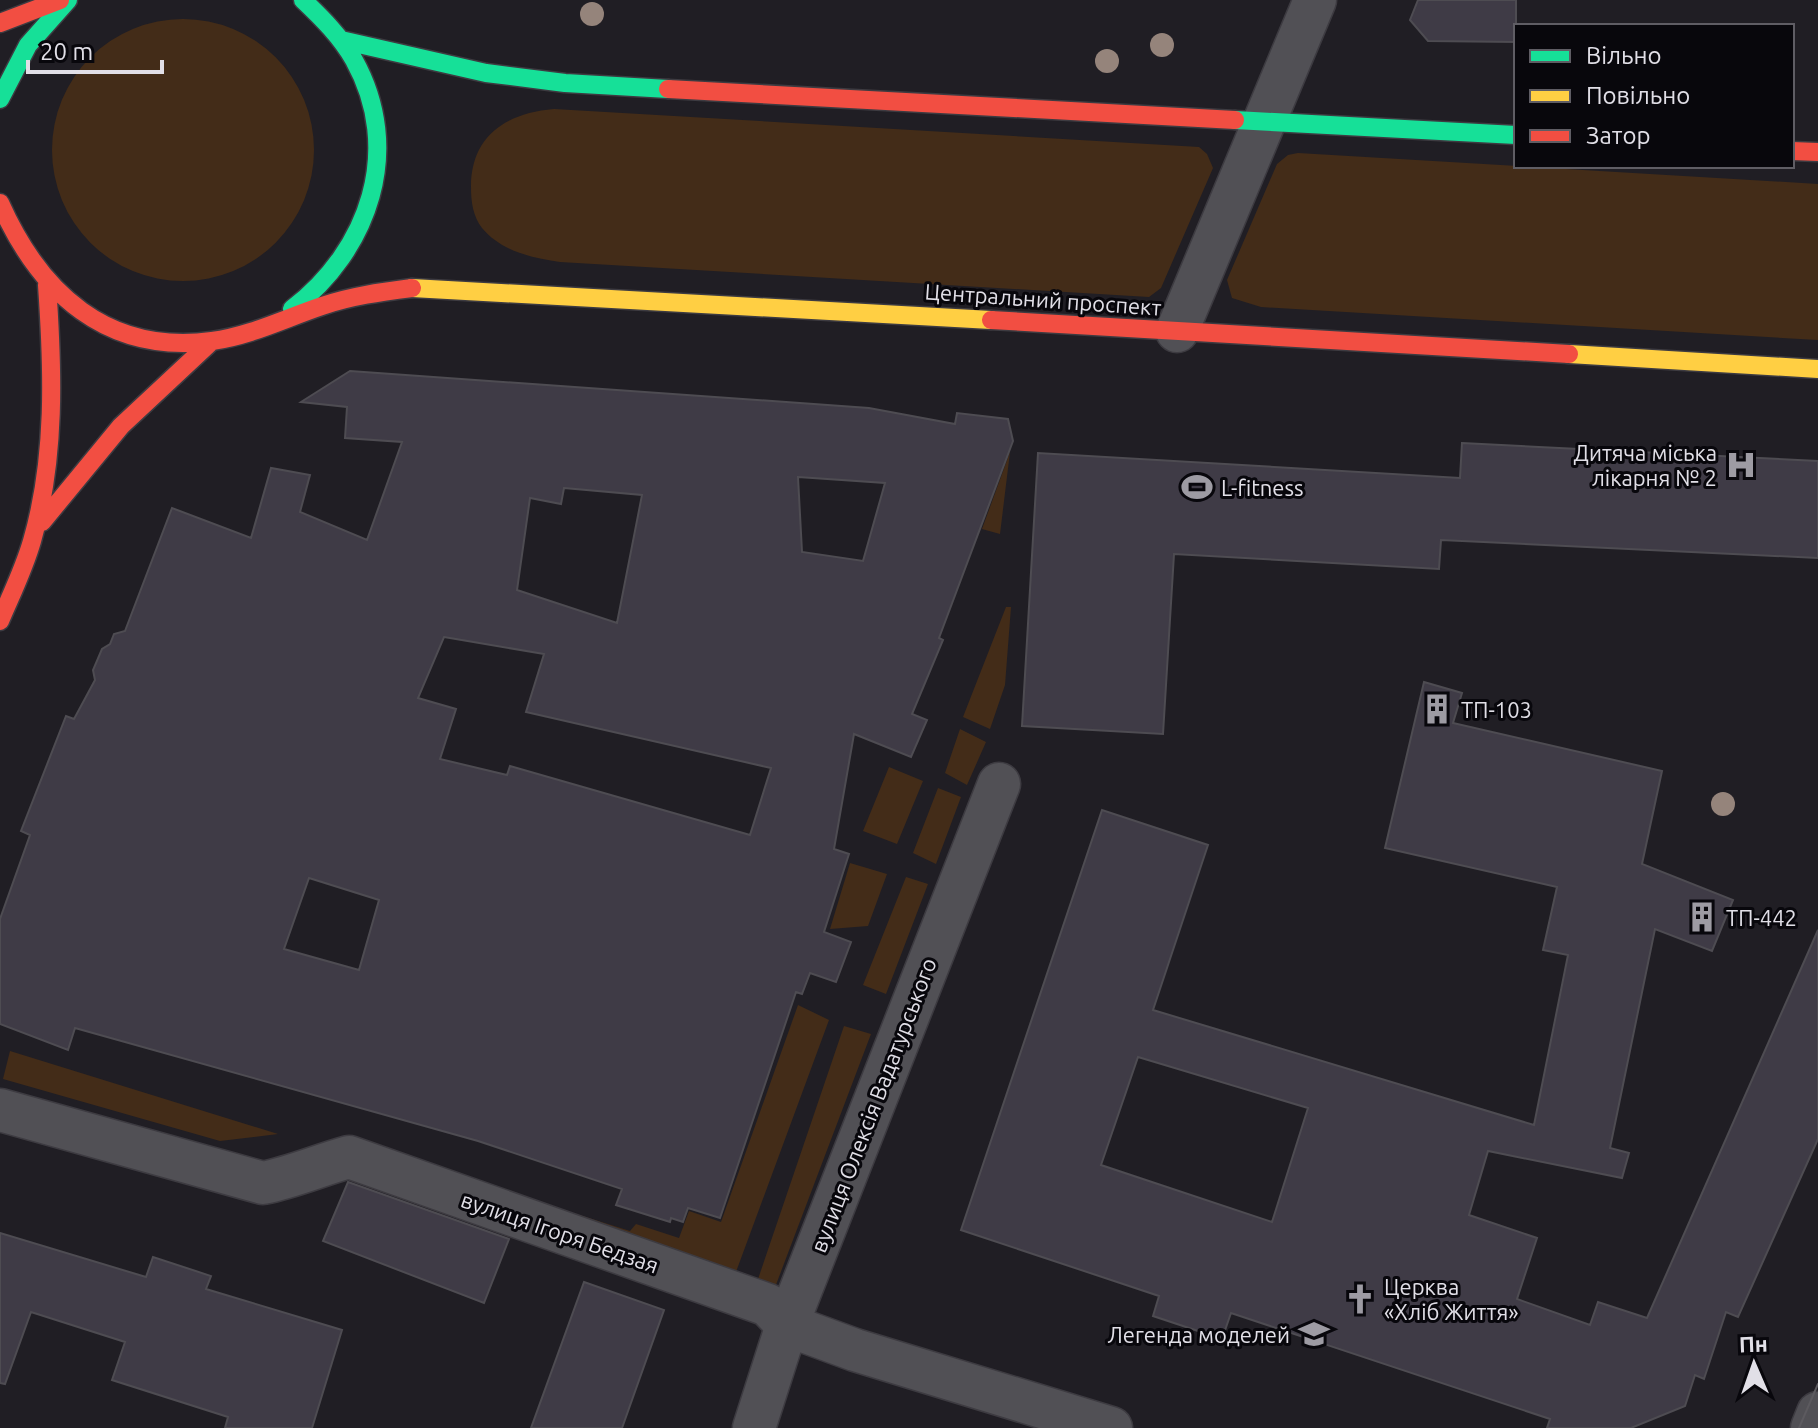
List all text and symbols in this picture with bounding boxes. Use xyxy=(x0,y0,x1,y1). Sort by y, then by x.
scale bar xyxy=(28,24,162,74)
legend xyxy=(1514,24,1794,168)
text: 20 m xyxy=(40,38,93,65)
text: Вільно xyxy=(1586,42,1662,69)
text: Повільно xyxy=(1586,82,1690,109)
text: Затор xyxy=(1586,122,1651,149)
street label: Центральний проспект xyxy=(924,278,1162,320)
place label: Дитяча міська лікарня № 2 xyxy=(1574,440,1717,490)
hospital icon: Дитяча міська лікарня № 2 xyxy=(1724,448,1758,482)
sports icon: L-fitness xyxy=(1180,470,1214,504)
place label: L-fitness xyxy=(1221,475,1304,500)
building icon: ТП-103 xyxy=(1420,692,1454,726)
place label: ТП-103 xyxy=(1461,697,1532,722)
building icon: ТП-442 xyxy=(1685,900,1719,934)
place label: ТП-442 xyxy=(1726,905,1797,930)
street label: вулиця Олексія Вадатурського xyxy=(805,954,941,1256)
street label: вулиця Ігоря Бедзая xyxy=(458,1186,662,1278)
place label: Церква «Хліб Життя» xyxy=(1384,1274,1519,1324)
church icon: Церква «Хліб Життя» xyxy=(1343,1282,1377,1316)
school or university icon: Легенда моделей xyxy=(1297,1317,1331,1351)
place label: Легенда моделей xyxy=(1108,1322,1290,1347)
north arrow xyxy=(1714,1324,1794,1404)
text: Пн xyxy=(1738,1331,1768,1357)

